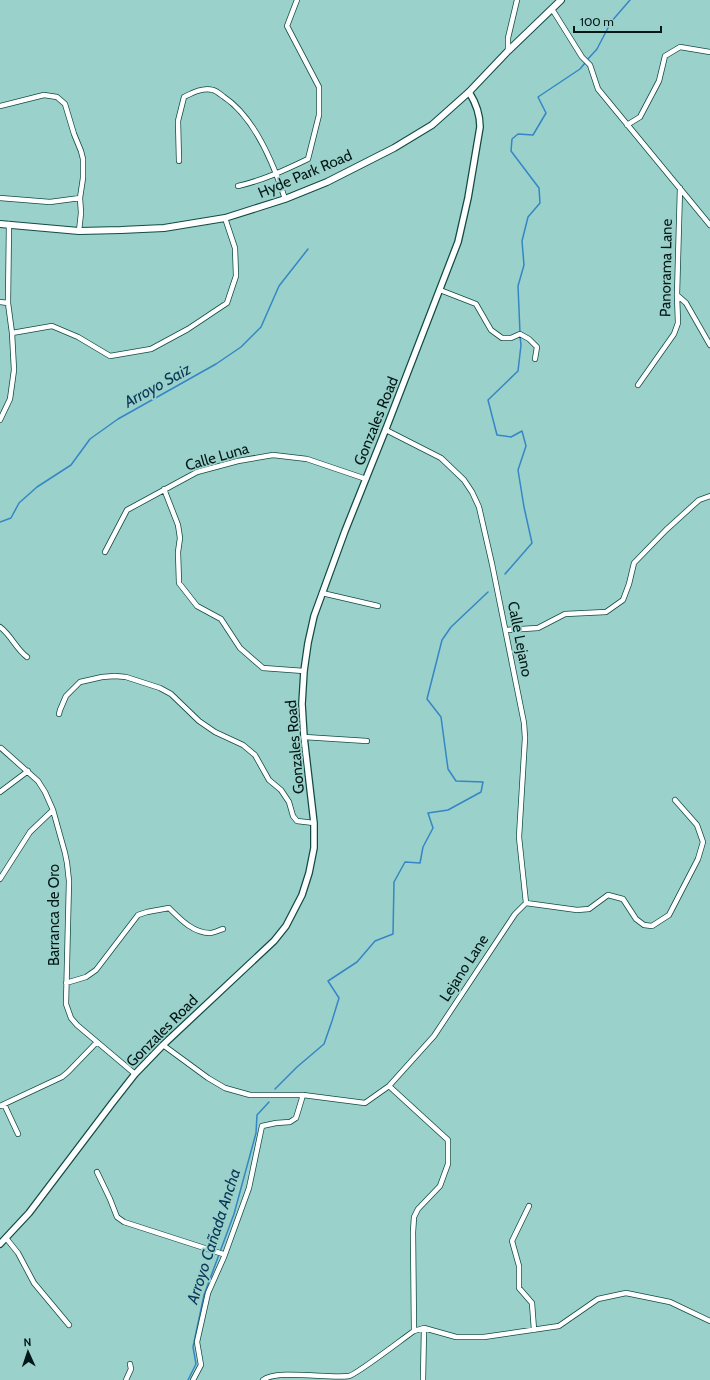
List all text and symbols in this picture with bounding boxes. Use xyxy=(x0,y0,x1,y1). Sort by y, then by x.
scale bar xyxy=(574,8,661,34)
text: 100 m xyxy=(580,14,614,29)
street label: Hyde Park Road xyxy=(255,146,355,202)
street label: Panorama Lane xyxy=(656,218,676,317)
water label: Arroyo Saiz xyxy=(120,359,195,412)
street label: Gonzales Road xyxy=(350,374,402,468)
street label: Calle Luna xyxy=(183,439,252,475)
street label: Calle Lejano xyxy=(504,600,536,678)
street label: Gonzales Road xyxy=(282,699,308,795)
street label: Barranca de Oro xyxy=(45,864,63,966)
street label: Lejano Lane xyxy=(436,931,492,1005)
street label: Gonzales Road xyxy=(122,991,202,1071)
water label: Arroyo Cañada Ancha xyxy=(182,1166,244,1307)
north arrow xyxy=(8,1332,48,1372)
text: N xyxy=(23,1335,32,1349)

